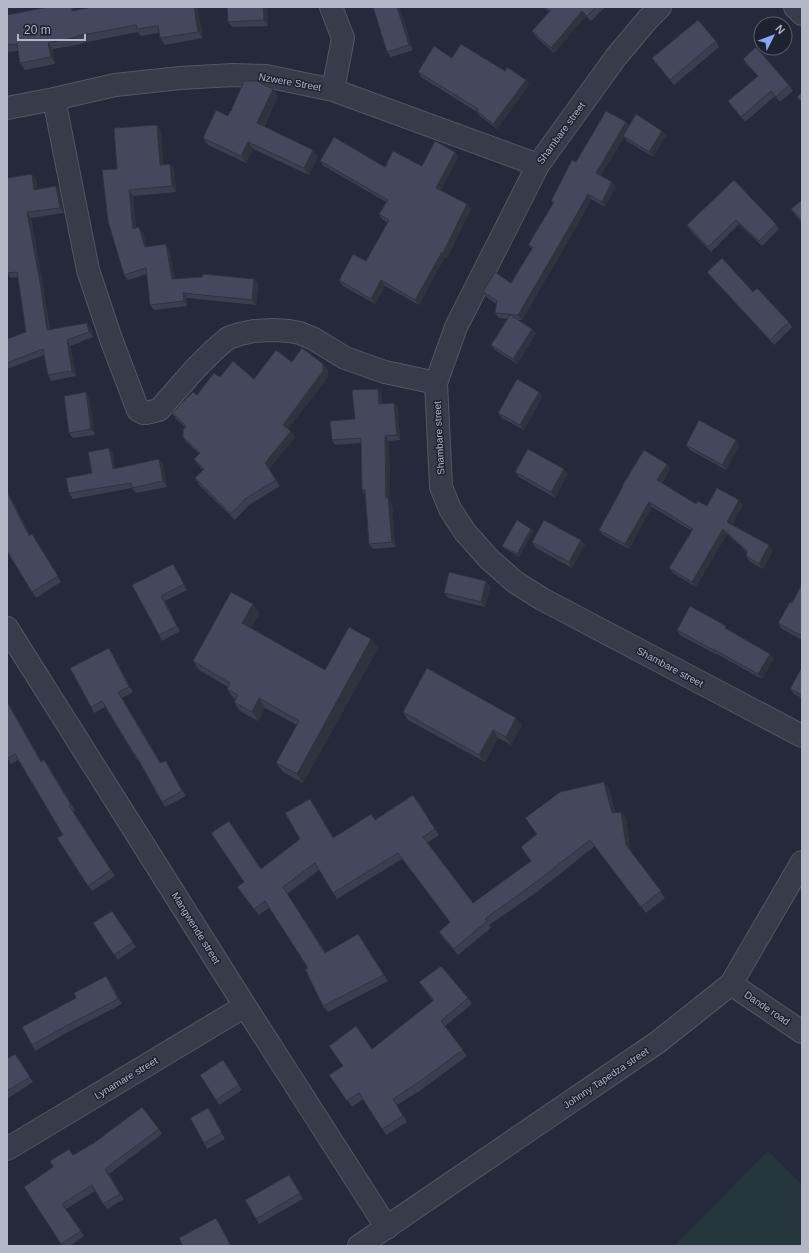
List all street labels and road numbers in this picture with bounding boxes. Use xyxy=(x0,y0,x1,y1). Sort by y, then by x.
street label: Nzwere Street xyxy=(258,71,322,93)
street label: Shambare street xyxy=(535,100,587,166)
street label: Shambare street xyxy=(432,401,446,475)
street label: Shambare street xyxy=(635,645,705,689)
street label: Mangwende street xyxy=(170,890,223,966)
street label: Dande road xyxy=(742,989,792,1027)
street label: Johnny Tapedza street xyxy=(561,1045,651,1111)
street label: Lynamare street xyxy=(92,1055,160,1101)

